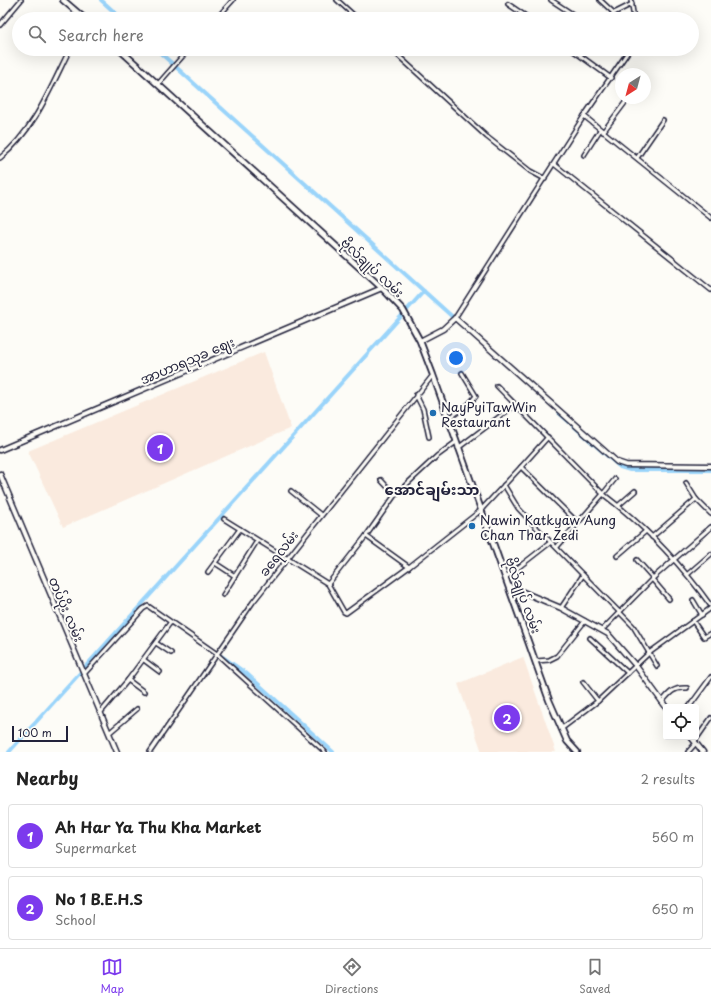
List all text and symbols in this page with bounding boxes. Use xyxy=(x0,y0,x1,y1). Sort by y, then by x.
search box xyxy=(12,12,699,56)
icon: search xyxy=(26,23,48,45)
text: Search here xyxy=(58,23,144,46)
north arrow xyxy=(615,68,651,104)
street label: ဗိုလ်ချုပ် လမ်း xyxy=(336,233,409,303)
street label: အာဟာရသုခ ဈေး xyxy=(137,332,238,390)
your location xyxy=(446,348,466,368)
place label: NayPyiTawWin Restaurant xyxy=(441,397,537,431)
marker: NayPyiTawWin Restaurant xyxy=(428,408,438,418)
pin: 1 xyxy=(147,433,173,463)
district label: အောင်ချမ်းသာ xyxy=(385,477,479,502)
place label: Nawin Katkyaw Aung Chan Thar Zedi xyxy=(480,510,616,544)
marker: Nawin Katkyaw Aung Chan Thar Zedi xyxy=(467,521,477,531)
street label: ခရေလမ်း xyxy=(254,526,304,581)
street label: ဗိုလ်ချုပ် လမ်း xyxy=(500,554,547,636)
street label: တပ်ပိုး လမ်း xyxy=(43,574,89,645)
pin: 2 xyxy=(494,703,520,733)
map controls xyxy=(663,704,699,740)
button: locate xyxy=(663,704,699,740)
scale bar xyxy=(12,724,68,743)
text: 100 m xyxy=(18,724,52,741)
text: Nearby xyxy=(16,765,78,791)
text: 2 results xyxy=(641,769,695,788)
text: Ah Har Ya Thu Kha Market xyxy=(55,815,262,838)
text: 1 xyxy=(27,827,33,846)
text: 560 m xyxy=(652,827,694,846)
text: Supermarket xyxy=(55,838,137,857)
text: No 1 B.E.H.S xyxy=(55,887,143,910)
text: 2 xyxy=(25,899,35,918)
text: 650 m xyxy=(652,899,694,918)
text: School xyxy=(55,910,96,929)
tab: Map xyxy=(100,956,124,997)
tab: Directions xyxy=(325,956,378,997)
tab: Saved xyxy=(579,956,611,997)

